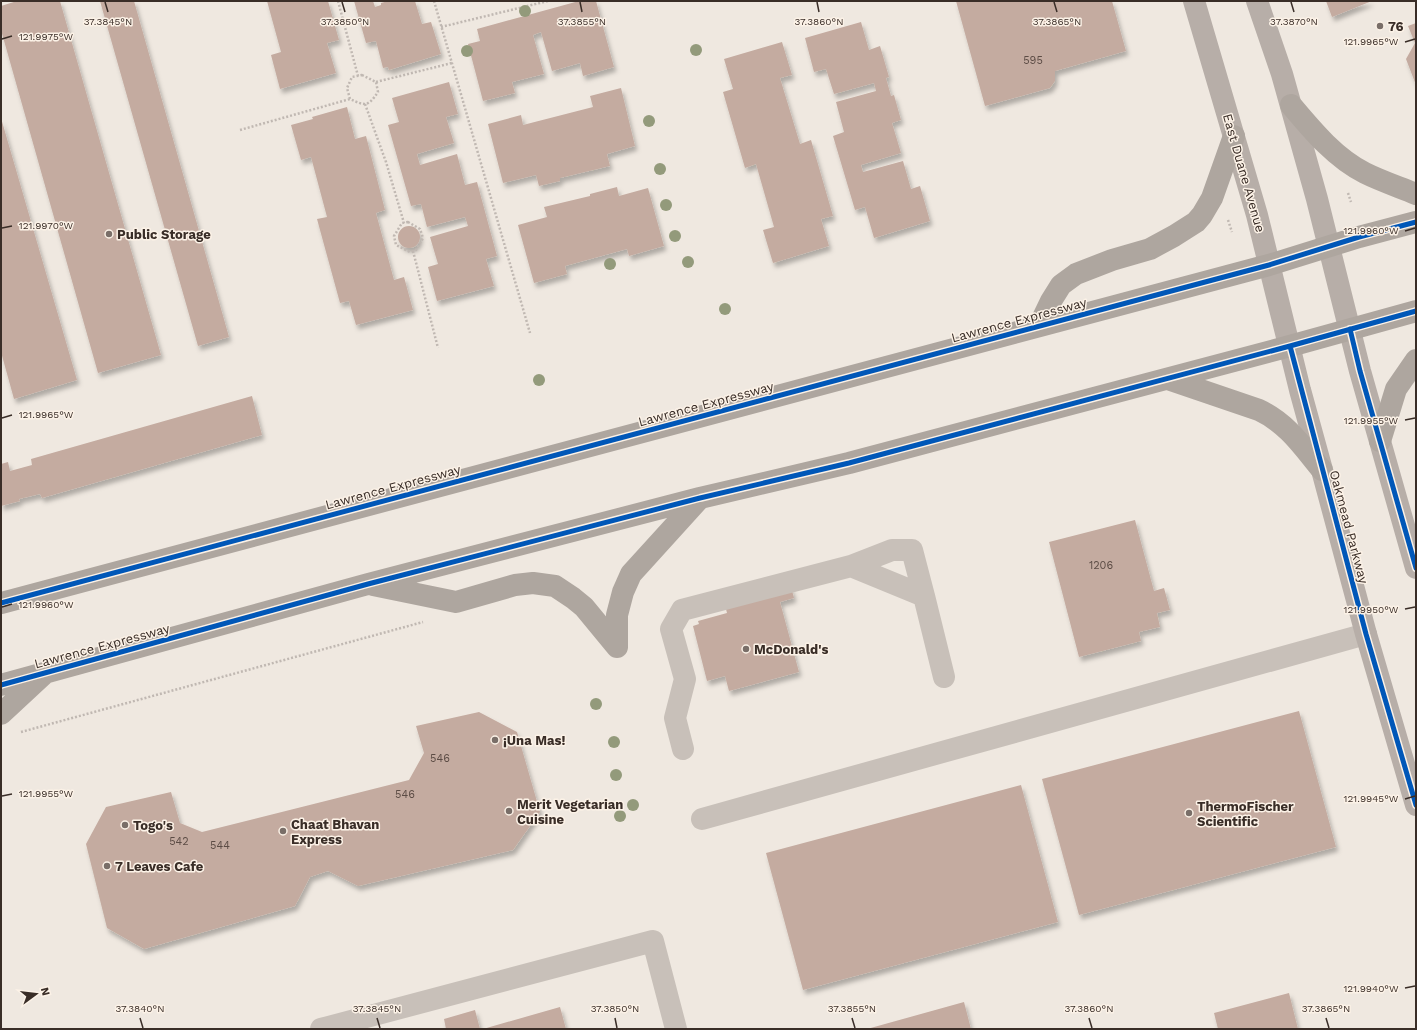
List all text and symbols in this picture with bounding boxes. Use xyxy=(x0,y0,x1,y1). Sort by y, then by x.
text: 37.3845°N xyxy=(84,16,132,27)
text: 37.3850°N xyxy=(321,16,369,27)
text: 37.3855°N xyxy=(558,16,606,27)
text: 37.3860°N xyxy=(795,16,843,27)
text: 37.3865°N xyxy=(1033,16,1081,27)
text: 37.3870°N xyxy=(1270,16,1318,27)
place label: 76 xyxy=(1388,19,1404,34)
marker: 76 xyxy=(1375,21,1385,31)
text: 121.9975°W xyxy=(19,31,73,42)
text: 121.9965°W xyxy=(1344,36,1399,47)
house number: 595 xyxy=(1023,54,1043,67)
street label: East Duane Avenue xyxy=(1220,112,1268,234)
text: 121.9970°W xyxy=(19,220,74,231)
text: 121.9960°W xyxy=(1343,225,1399,236)
place label: Public Storage xyxy=(117,227,211,242)
marker: Public Storage xyxy=(104,229,114,239)
street label: Lawrence Expressway xyxy=(950,295,1089,345)
street label: Lawrence Expressway xyxy=(637,379,776,429)
text: 121.9965°W xyxy=(19,409,74,420)
text: 121.9955°W xyxy=(1344,415,1399,426)
street label: Lawrence Expressway xyxy=(324,462,463,512)
street label: Oakmead Parkway xyxy=(1327,469,1371,586)
house number: 1206 xyxy=(1089,559,1113,572)
text: 121.9960°W xyxy=(18,599,74,610)
text: 121.9950°W xyxy=(1344,604,1399,615)
street label: Lawrence Expressway xyxy=(33,621,172,671)
place label: McDonald's xyxy=(754,642,828,657)
marker: McDonald's xyxy=(741,644,751,654)
place label: ¡Una Mas! xyxy=(503,733,566,748)
marker: ¡Una Mas! xyxy=(490,735,500,745)
house number: 546 xyxy=(430,752,450,765)
text: 121.9955°W xyxy=(19,788,74,799)
house number: 546 xyxy=(395,788,415,801)
text: 121.9945°W xyxy=(1344,793,1399,804)
place label: Merit Vegetarian Cuisine xyxy=(517,797,623,827)
place label: ThermoFischer Scientific xyxy=(1197,799,1294,829)
marker: Merit Vegetarian Cuisine xyxy=(504,806,514,816)
marker: ThermoFischer Scientific xyxy=(1184,808,1194,818)
place label: Chaat Bhavan Express xyxy=(291,817,379,847)
place label: Togo's xyxy=(133,818,173,833)
marker: Togo's xyxy=(120,820,130,830)
marker: Chaat Bhavan Express xyxy=(278,826,288,836)
house number: 542 xyxy=(169,835,189,848)
house number: 544 xyxy=(210,839,230,852)
place label: 7 Leaves Cafe xyxy=(115,859,204,874)
marker: 7 Leaves Cafe xyxy=(102,861,112,871)
north arrow xyxy=(16,974,56,1014)
text: 121.9940°W xyxy=(1343,983,1399,994)
text: N xyxy=(38,986,53,997)
text: 37.3840°N xyxy=(116,1003,165,1014)
text: 37.3845°N xyxy=(353,1003,401,1014)
text: 37.3850°N xyxy=(591,1003,639,1014)
text: 37.3855°N xyxy=(828,1003,876,1014)
text: 37.3860°N xyxy=(1065,1003,1113,1014)
text: 37.3865°N xyxy=(1302,1003,1350,1014)

